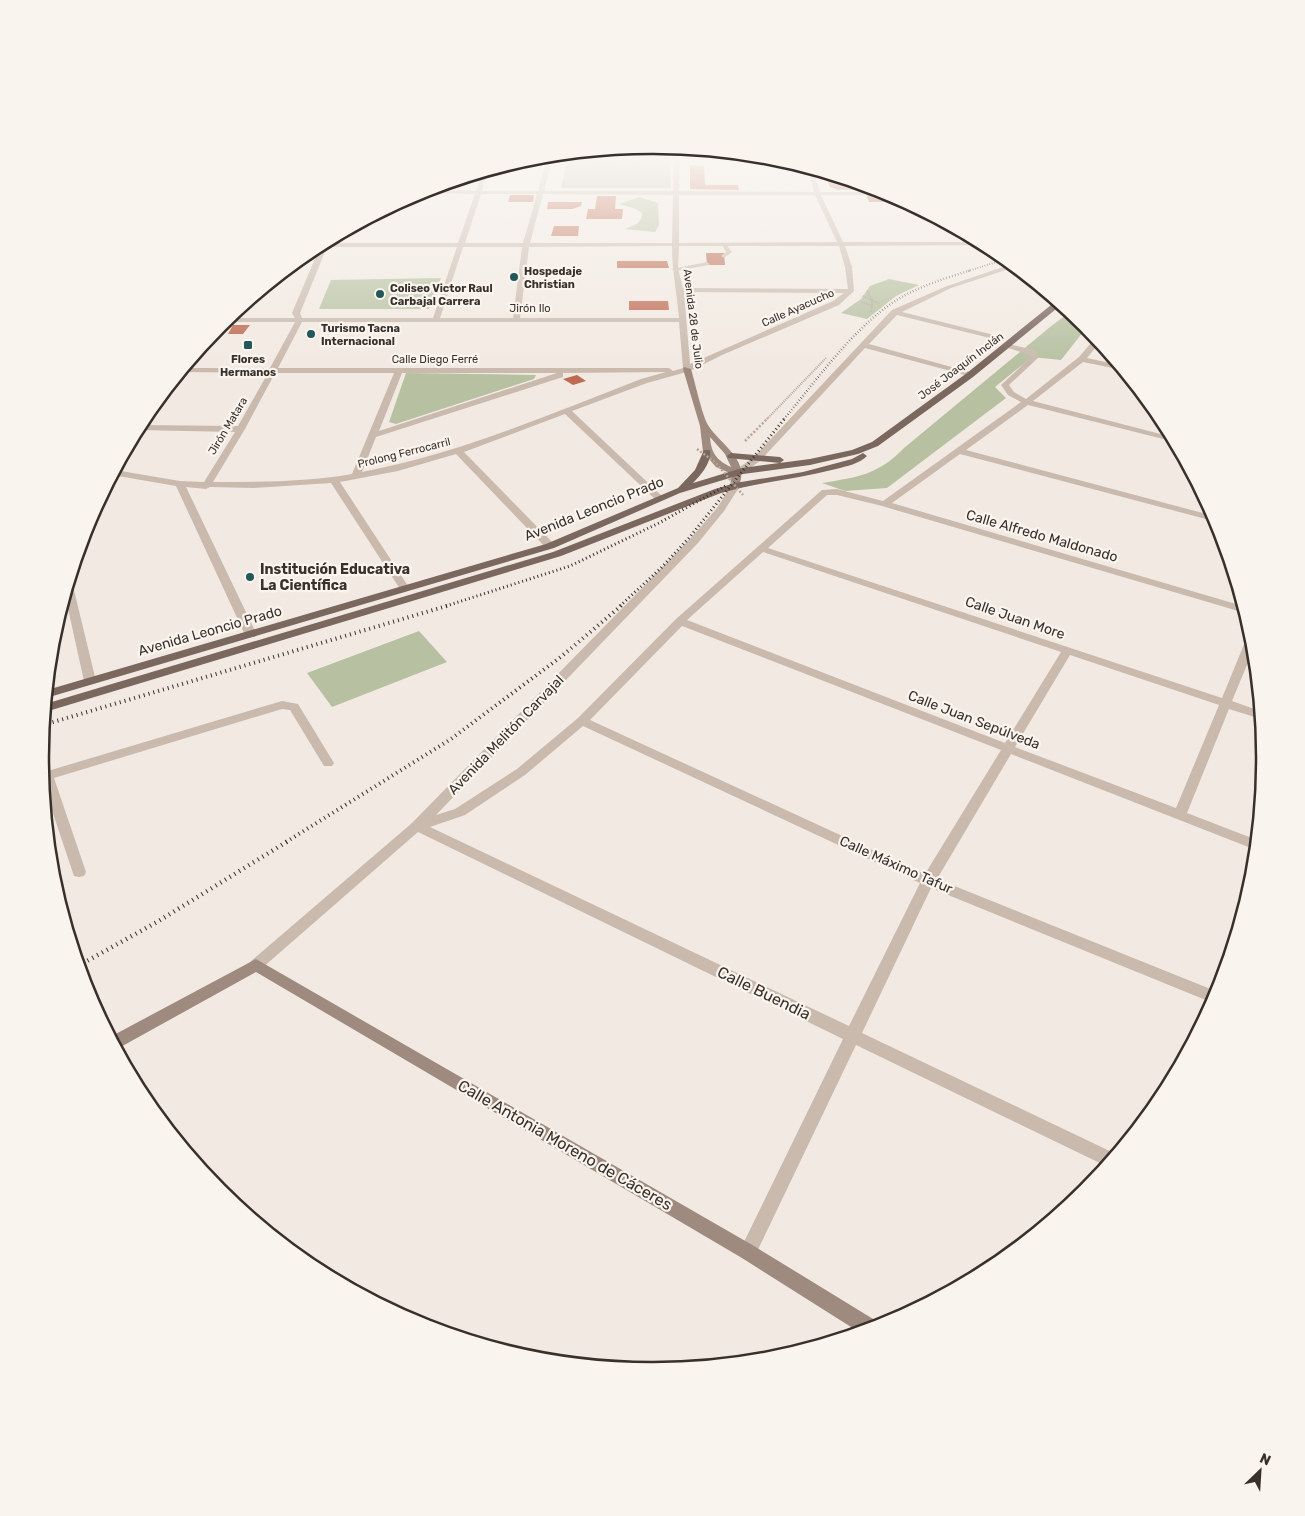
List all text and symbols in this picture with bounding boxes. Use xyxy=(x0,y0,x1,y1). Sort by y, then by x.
place label: Hospedaje Christian xyxy=(524,265,583,291)
street label: Avenida 28 de Julio xyxy=(680,268,706,370)
marker: Hospedaje Christian xyxy=(508,271,520,283)
place label: Coliseo Victor Raul Carbajal Carrera xyxy=(390,282,493,308)
street label: Calle Ayacucho xyxy=(760,286,836,330)
marker: Coliseo Victor Raul Carbajal Carrera xyxy=(374,288,386,300)
street label: Jirón Ilo xyxy=(509,302,551,315)
place label: Turismo Tacna Internacional xyxy=(321,322,400,348)
marker: Turismo Tacna Internacional xyxy=(305,328,317,340)
street label: José Joaquín Inclán xyxy=(916,330,1006,402)
marker: Flores Hermanos xyxy=(242,339,254,351)
place label: Flores Hermanos xyxy=(220,353,276,379)
street label: Calle Diego Ferré xyxy=(392,353,478,366)
street label: Jirón Matara xyxy=(206,395,250,457)
street label: Prolong Ferrocarril xyxy=(356,435,452,471)
street label: Avenida Leoncio Prado xyxy=(522,473,666,545)
street label: Calle Alfredo Maldonado xyxy=(964,506,1120,566)
place label: Institución Educativa La Científica xyxy=(260,561,410,594)
marker: Institución Educativa La Científica xyxy=(244,571,256,583)
street label: Calle Juan More xyxy=(963,593,1067,643)
street label: Avenida Leoncio Prado xyxy=(136,602,284,660)
street label: Avenida Melitón Carvajal xyxy=(445,672,567,798)
street label: Calle Juan Sepúlveda xyxy=(906,687,1042,753)
street label: Calle Máximo Tafur xyxy=(837,832,956,898)
street label: Calle Buendia xyxy=(714,962,814,1024)
street label: Calle Antonia Moreno de Cáceres xyxy=(455,1076,675,1214)
north arrow xyxy=(1235,1446,1285,1496)
text: N xyxy=(1257,1450,1273,1470)

